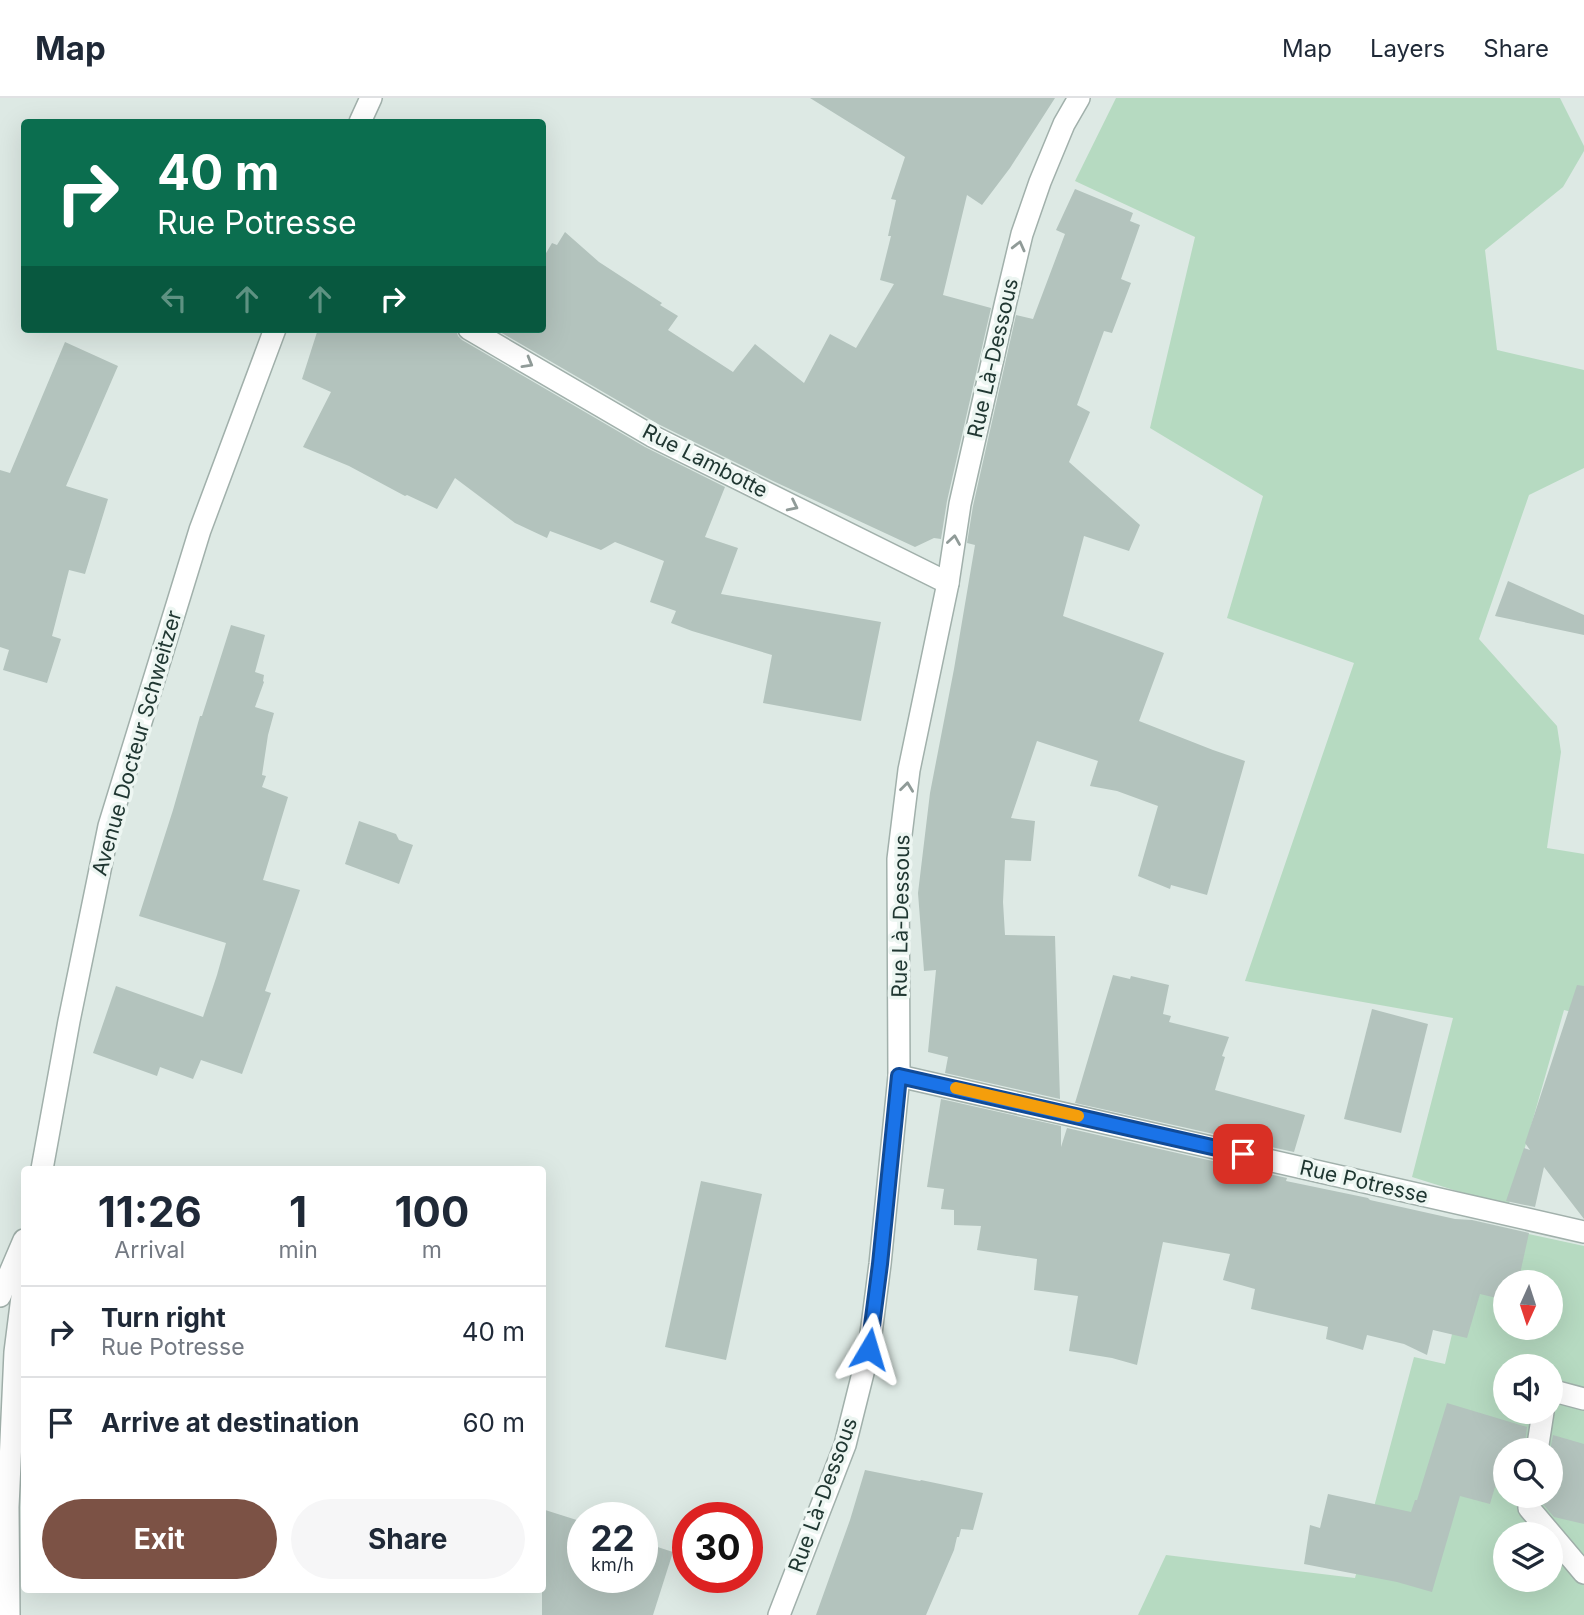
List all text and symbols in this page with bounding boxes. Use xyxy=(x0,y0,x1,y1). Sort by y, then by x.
text: Map xyxy=(35,28,106,68)
text: Map xyxy=(1282,34,1332,63)
text: Layers xyxy=(1370,34,1445,63)
text: Share xyxy=(1483,34,1549,63)
text: 40 m xyxy=(157,143,280,202)
icon: right xyxy=(42,147,133,238)
text: Rue Potresse xyxy=(157,203,357,242)
one-way arrow xyxy=(1011,240,1025,252)
street label: Rue Là-Dessous xyxy=(962,276,1023,440)
icon: left xyxy=(155,280,193,318)
icon: ahead xyxy=(228,280,266,318)
icon: ahead xyxy=(301,280,339,318)
icon: right xyxy=(374,280,412,318)
one-way arrow xyxy=(520,355,533,368)
street label: Rue Lambotte xyxy=(639,418,772,503)
one-way arrow xyxy=(786,497,798,511)
one-way arrow xyxy=(947,534,962,546)
street label: Avenue Docteur Schweitzer xyxy=(87,607,186,878)
one-way arrow xyxy=(899,781,914,793)
street label: Rue Là-Dessous xyxy=(887,834,914,998)
pin xyxy=(1213,1124,1273,1184)
icon: arrive xyxy=(1224,1135,1262,1173)
street label: Rue Potresse xyxy=(1297,1155,1431,1208)
text: 11:26 xyxy=(98,1186,202,1237)
text: 1 xyxy=(289,1186,307,1237)
text: 100 xyxy=(395,1186,469,1237)
text: Arrival xyxy=(114,1236,185,1264)
text: min xyxy=(278,1236,318,1264)
text: m xyxy=(422,1236,442,1264)
north arrow xyxy=(1493,1270,1563,1340)
map controls xyxy=(1493,1270,1563,1592)
text: Turn right xyxy=(101,1302,226,1333)
position arrow xyxy=(832,1312,906,1386)
icon: right xyxy=(42,1313,80,1351)
text: 40 m xyxy=(462,1316,525,1347)
text: Rue Potresse xyxy=(101,1333,245,1361)
button: sound xyxy=(1493,1354,1563,1424)
icon: arrive xyxy=(42,1404,80,1442)
text: Arrive at destination xyxy=(101,1407,360,1438)
text: 60 m xyxy=(462,1407,525,1438)
street label: Rue Là-Dessous xyxy=(783,1414,862,1576)
button: search xyxy=(1493,1438,1563,1508)
button: Exit xyxy=(42,1499,277,1579)
button: Share xyxy=(291,1499,525,1579)
speed limit sign: 30 xyxy=(672,1502,763,1593)
text: 22 xyxy=(590,1517,635,1559)
button: layers xyxy=(1493,1522,1563,1592)
text: km/h xyxy=(591,1554,634,1575)

